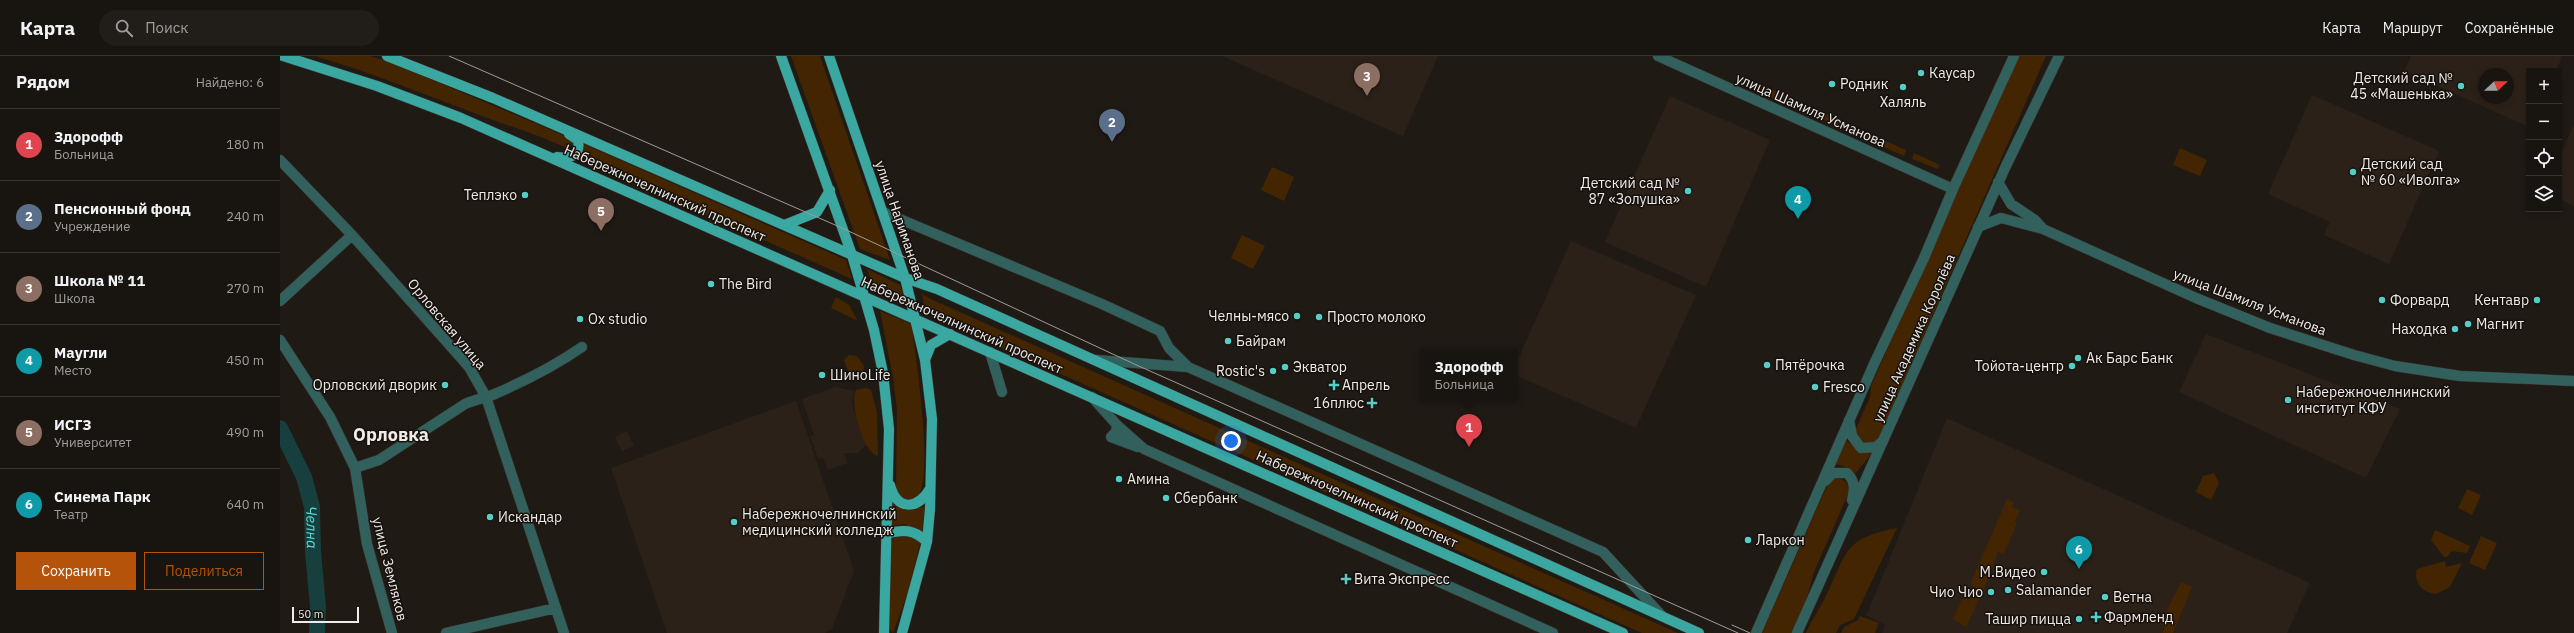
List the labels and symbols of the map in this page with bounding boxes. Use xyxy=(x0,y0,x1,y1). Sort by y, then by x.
pin: 3 xyxy=(1354,63,1380,96)
place label: Каусар xyxy=(1929,64,1975,82)
marker: Каусар xyxy=(1916,68,1926,78)
north arrow xyxy=(2478,68,2514,104)
street label: улица Шамиля Усманова xyxy=(1733,69,1889,151)
place label: Детский сад № 45 «Машенька» xyxy=(2350,69,2453,103)
place label: Родник xyxy=(1840,75,1889,93)
marker: Родник xyxy=(1827,79,1837,89)
marker: Детский сад № 45 «Машенька» xyxy=(2456,81,2466,91)
marker: Халяль xyxy=(1898,82,1908,92)
place label: Халяль xyxy=(1880,93,1926,111)
pin: 2 xyxy=(1099,109,1125,142)
street label: Набережночелнинский проспект xyxy=(561,140,769,246)
place label: Детский сад № 60 «Иволга» xyxy=(2361,155,2460,189)
street label: улица Нариманова xyxy=(871,158,929,282)
marker: Детский сад № 60 «Иволга» xyxy=(2348,167,2358,177)
place label: Детский сад № 87 «Золушка» xyxy=(1581,174,1680,208)
place label: Теплэко xyxy=(464,186,517,204)
marker: Детский сад № 87 «Золушка» xyxy=(1683,186,1693,196)
pin: 4 xyxy=(1785,186,1811,219)
marker: Теплэко xyxy=(520,190,530,200)
pin: 5 xyxy=(588,198,614,231)
street label: улица Академика Королёва xyxy=(1869,251,1959,425)
street label: улица Шамиля Усманова xyxy=(2171,264,2330,340)
street label: Набережночелнинский проспект xyxy=(858,272,1066,378)
street label: Орловская улица xyxy=(404,275,491,374)
place label: The Bird xyxy=(719,275,772,293)
marker: The Bird xyxy=(706,279,716,289)
place label: Форвард xyxy=(2390,291,2449,309)
place label: Кентавр xyxy=(2474,291,2529,309)
marker: Форвард xyxy=(2377,295,2387,305)
marker: Кентавр xyxy=(2532,295,2542,305)
place label: Челны-мясо xyxy=(1208,307,1289,325)
place label: Просто молоко xyxy=(1327,308,1426,326)
place label: Ox studio xyxy=(588,310,648,328)
marker: Челны-мясо xyxy=(1292,311,1302,321)
marker: Просто молоко xyxy=(1314,312,1324,322)
marker: Ox studio xyxy=(575,314,585,324)
place label: Магнит xyxy=(2476,315,2524,333)
marker: Магнит xyxy=(2463,319,2473,329)
place label: Находка xyxy=(2391,320,2448,338)
marker: Находка xyxy=(2450,324,2460,334)
place label: Байрам xyxy=(1236,332,1286,350)
marker: Байрам xyxy=(1223,336,1233,346)
place label: Ак Барс Банк xyxy=(2086,349,2173,367)
marker: Ак Барс Банк xyxy=(2073,353,2083,363)
place label: Пятёрочка xyxy=(1775,356,1845,374)
place label: Тойота-центр xyxy=(1975,357,2064,375)
place label: Экватор xyxy=(1293,358,1347,376)
marker: Пятёрочка xyxy=(1762,360,1772,370)
marker: Тойота-центр xyxy=(2067,361,2077,371)
place label: Rostiс's xyxy=(1216,362,1265,380)
marker: Экватор xyxy=(1280,362,1290,372)
place label: ШиноLife xyxy=(830,366,891,384)
marker: Rostiс's xyxy=(1268,366,1278,376)
marker: ШиноLife xyxy=(817,370,827,380)
place label: Орловский дворик xyxy=(313,376,437,394)
place label: Апрель xyxy=(1342,376,1390,394)
place label: Fresco xyxy=(1823,378,1865,396)
marker: Орловский дворик xyxy=(440,380,450,390)
marker: Апрель xyxy=(1329,380,1339,390)
marker: Fresco xyxy=(1810,382,1820,392)
place label: Набережночелнинский институт КФУ xyxy=(2296,383,2451,417)
place label: 16плюс xyxy=(1313,394,1364,412)
marker: Набережночелнинский институт КФУ xyxy=(2283,395,2293,405)
marker: 16плюс xyxy=(1367,398,1377,408)
pin: 1 xyxy=(1456,414,1482,447)
district label: Орловка xyxy=(353,423,429,446)
your location xyxy=(1221,431,1241,451)
street label: Набережночелнинский проспект xyxy=(1253,446,1461,552)
place label: Амина xyxy=(1127,470,1170,488)
marker: Амина xyxy=(1114,474,1124,484)
place label: Сбербанк xyxy=(1174,489,1238,507)
marker: Сбербанк xyxy=(1161,493,1171,503)
place label: Набережночелнинский медицинский колледж xyxy=(742,505,897,539)
water label: Челна xyxy=(302,506,322,549)
place label: Искандар xyxy=(498,508,562,526)
marker: Искандар xyxy=(485,512,495,522)
street label: улица Земляков xyxy=(368,515,412,623)
marker: Набережночелнинский медицинский колледж xyxy=(729,517,739,527)
place label: Ларкон xyxy=(1756,531,1805,549)
marker: Ларкон xyxy=(1743,535,1753,545)
pin: 6 xyxy=(2066,536,2092,569)
place label: М.Видео xyxy=(1980,563,2036,581)
marker: М.Видео xyxy=(2039,567,2049,577)
place label: Вита Экспресс xyxy=(1354,570,1450,588)
marker: Вита Экспресс xyxy=(1341,574,1351,584)
place label: Salamander xyxy=(2016,581,2092,599)
place label: Чио Чио xyxy=(1929,583,1983,601)
marker: Salamander xyxy=(2003,585,2013,595)
marker: Чио Чио xyxy=(1986,587,1996,597)
place label: Ветна xyxy=(2113,588,2152,606)
marker: Ветна xyxy=(2100,592,2110,602)
scale bar xyxy=(292,605,359,624)
place label: Фармленд xyxy=(2104,608,2173,626)
place label: Ташир пицца xyxy=(1985,610,2072,628)
marker: Фармленд xyxy=(2091,612,2101,622)
marker: Ташир пицца xyxy=(2074,614,2084,624)

